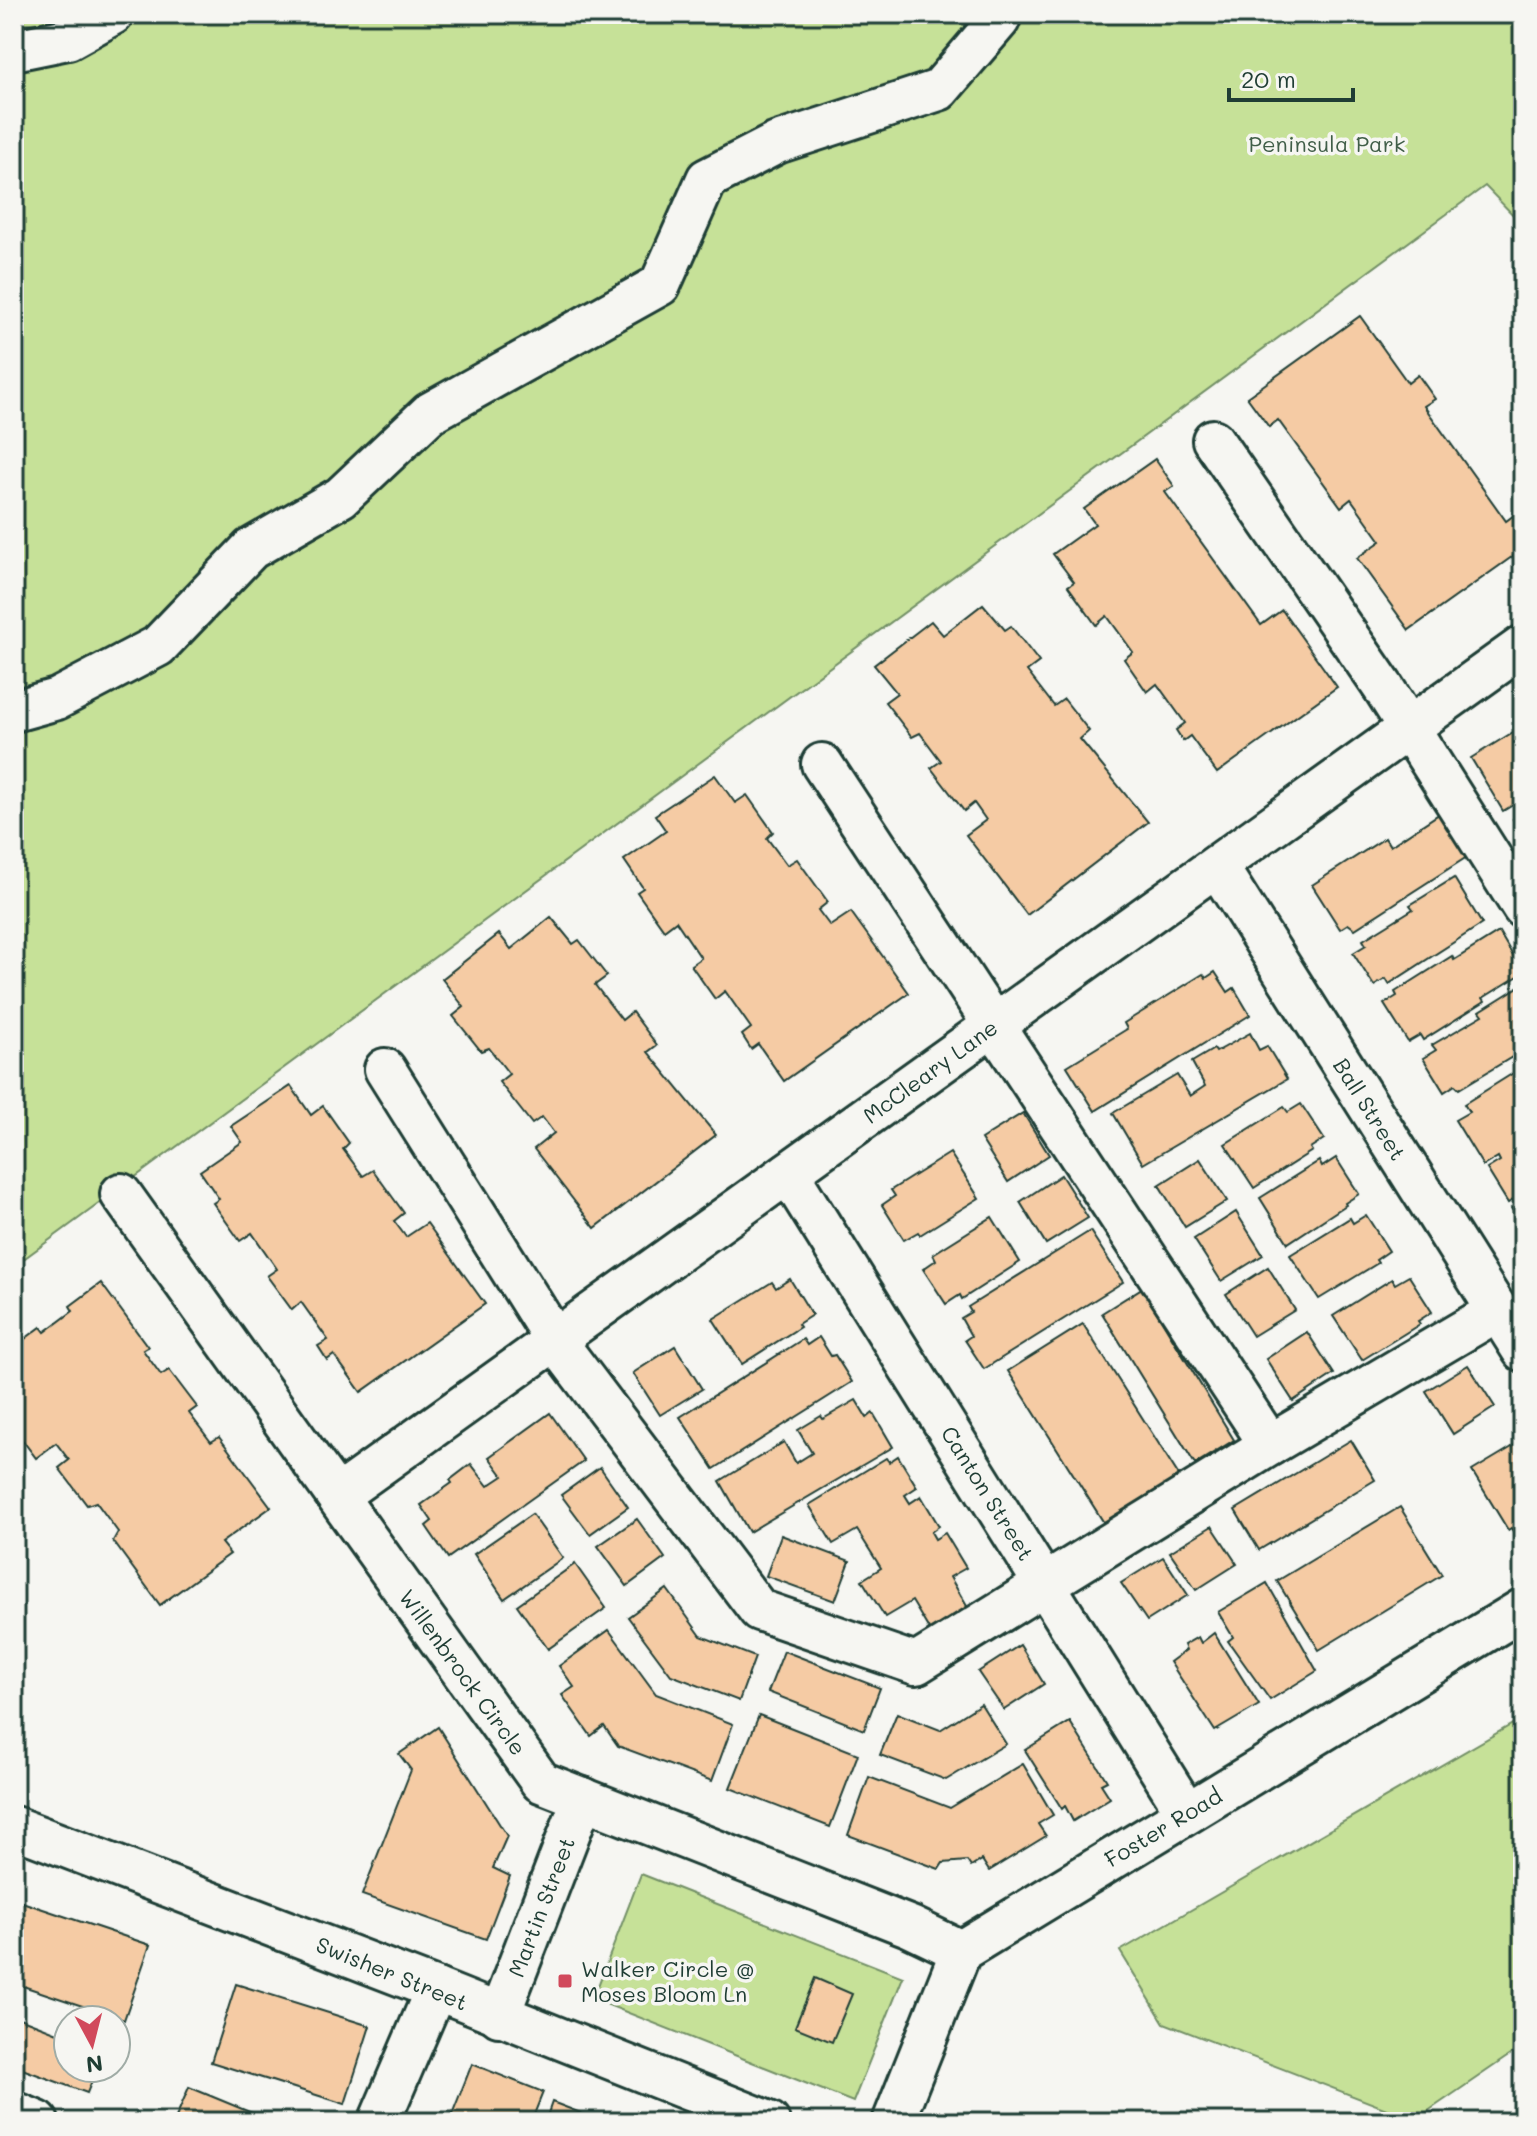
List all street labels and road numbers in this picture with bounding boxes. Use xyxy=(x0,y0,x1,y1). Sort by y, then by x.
street label: McCleary Lane xyxy=(857,1012,1003,1130)
street label: Ball Street xyxy=(1327,1052,1413,1166)
street label: Canton Street xyxy=(935,1420,1041,1566)
street label: Willenbrock Circle xyxy=(393,1583,533,1761)
street label: Foster Road xyxy=(1099,1780,1227,1873)
street label: Martin Street xyxy=(501,1833,581,1981)
street label: Swisher Street xyxy=(312,1929,472,2017)

